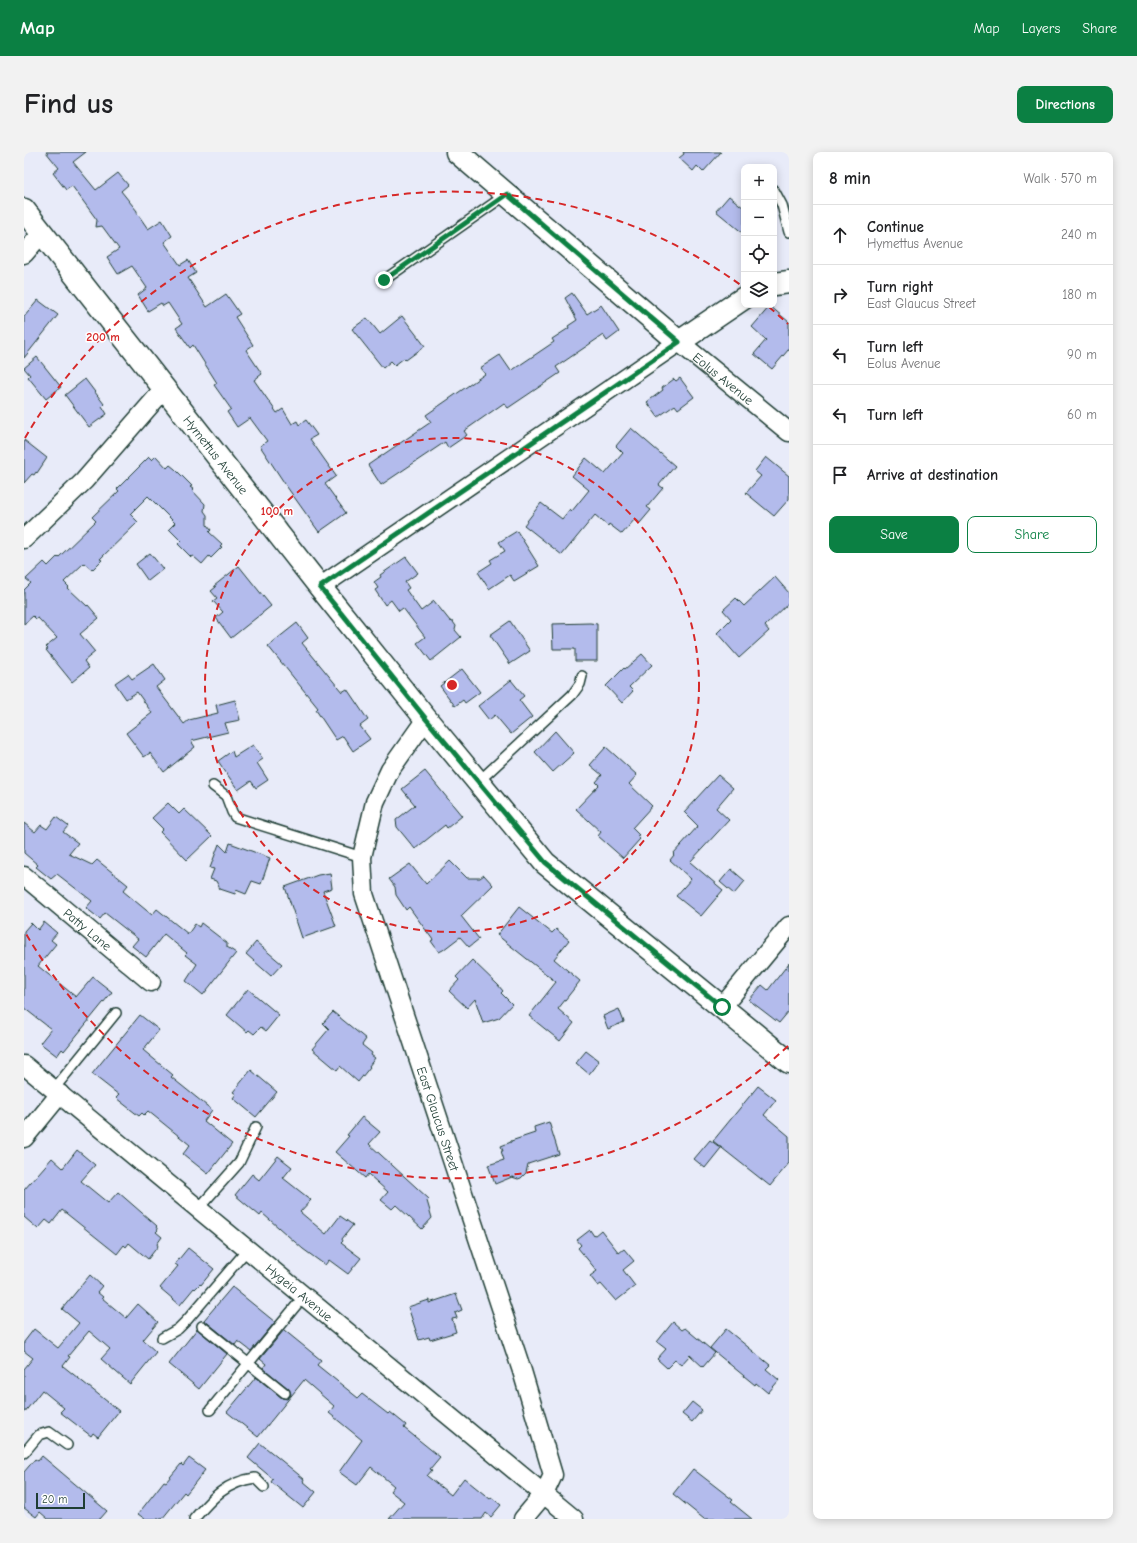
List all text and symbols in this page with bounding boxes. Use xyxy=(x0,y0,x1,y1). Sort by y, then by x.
text: Map xyxy=(20,17,55,39)
text: Map xyxy=(973,20,1000,37)
text: Layers xyxy=(1022,20,1060,37)
text: Share xyxy=(1082,20,1117,37)
button: Directions xyxy=(1017,86,1113,123)
text: Find us xyxy=(24,88,113,120)
map controls xyxy=(741,164,777,308)
button: + xyxy=(741,164,777,200)
text: 8 min xyxy=(829,169,871,188)
text: Walk · 570 m xyxy=(1024,171,1097,186)
button: − xyxy=(741,200,777,236)
text: Continue xyxy=(867,218,924,236)
icon: ahead xyxy=(829,224,851,246)
text: 240 m xyxy=(1061,227,1097,242)
button: locate xyxy=(741,236,777,272)
text: Hymettus Avenue xyxy=(867,236,963,251)
route end xyxy=(375,271,393,289)
button: layers xyxy=(741,272,777,308)
text: Turn right xyxy=(867,278,933,296)
icon: right xyxy=(829,284,851,306)
text: 180 m xyxy=(1062,287,1097,302)
text: East Glaucus Street xyxy=(867,296,976,311)
text: 200 m xyxy=(86,330,120,344)
text: Turn left xyxy=(867,338,923,356)
icon: left xyxy=(829,344,851,366)
text: 90 m xyxy=(1067,347,1097,362)
street label: Eolus Avenue xyxy=(690,350,757,408)
text: Eolus Avenue xyxy=(867,356,941,371)
icon: left xyxy=(829,404,851,426)
text: Turn left xyxy=(867,406,923,424)
text: 60 m xyxy=(1067,407,1097,422)
street label: Hymettus Avenue xyxy=(180,413,252,498)
icon: arrive xyxy=(829,464,851,486)
text: Arrive at destination xyxy=(867,466,998,484)
text: 100 m xyxy=(261,504,293,518)
button: Save xyxy=(829,516,959,553)
button: Share xyxy=(967,516,1097,553)
centre of rings xyxy=(445,678,459,692)
street label: Patty Lane xyxy=(60,905,115,954)
route start xyxy=(713,998,731,1016)
street label: East Glaucus Street xyxy=(414,1065,463,1174)
street label: Hygeia Avenue xyxy=(263,1261,336,1325)
scale bar xyxy=(36,1491,85,1510)
text: 20 m xyxy=(42,1493,67,1506)

